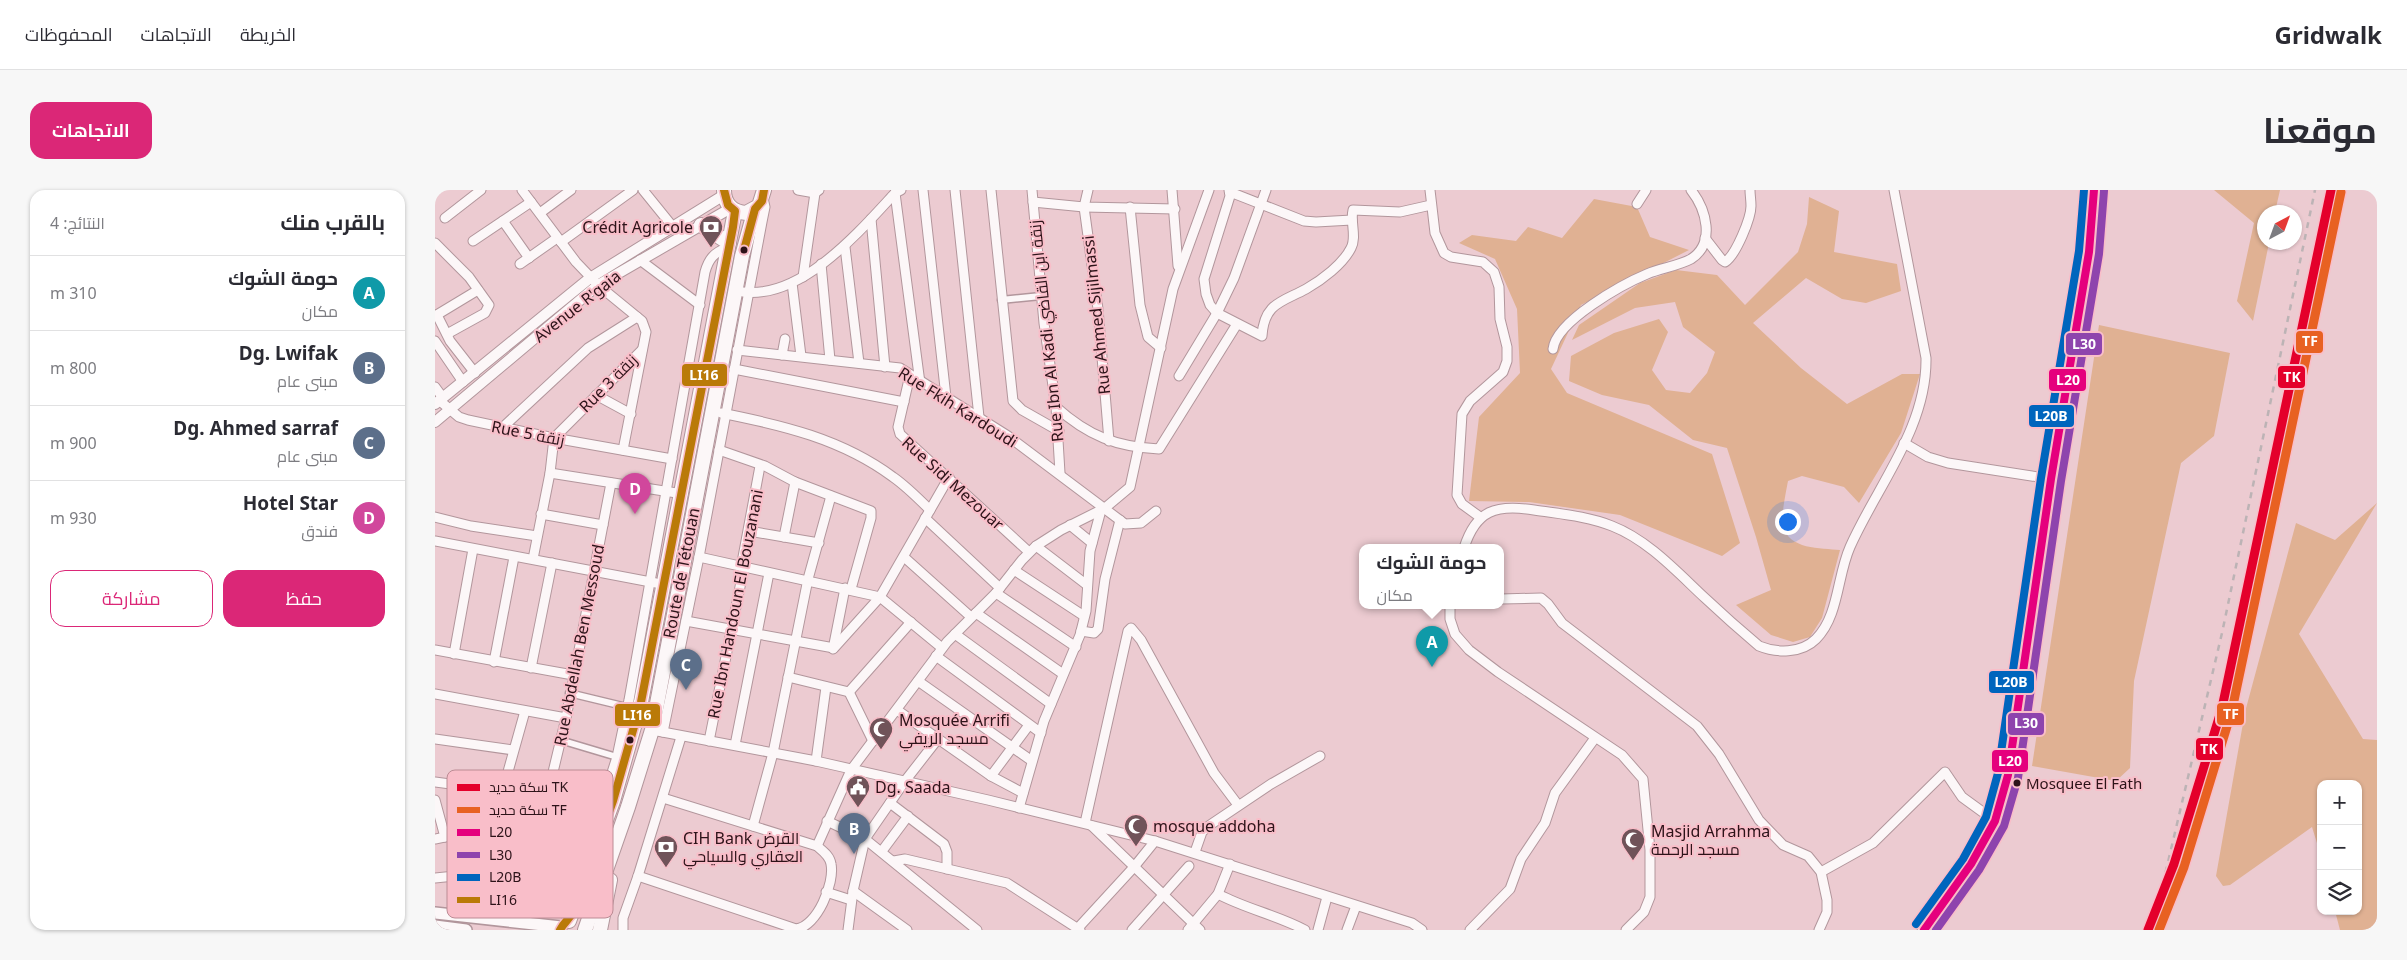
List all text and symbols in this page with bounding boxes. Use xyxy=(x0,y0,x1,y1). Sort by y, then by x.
text: Gridwalk xyxy=(2275,18,2382,51)
text: المحفوظات xyxy=(25,22,113,46)
text: الاتجاهات xyxy=(141,22,212,46)
text: الخريطة xyxy=(240,22,296,46)
button: الاتجاهات xyxy=(30,102,152,159)
text: موقعنا xyxy=(2263,106,2377,153)
north arrow xyxy=(2257,205,2302,250)
text: بالقرب منك xyxy=(280,208,385,236)
text: النتائج: 4 xyxy=(50,212,105,234)
bank icon: Crédit Agricole xyxy=(698,214,724,248)
place label: Crédit Agricole xyxy=(582,216,693,238)
street label: Rue Ibn Al Kadi زنقة ابن القاضي xyxy=(1023,219,1071,443)
street label: Rue Ahmed Sijilmassi xyxy=(1077,234,1115,396)
unlabelled marker xyxy=(739,245,749,255)
text: حومة الشوك xyxy=(228,265,338,291)
street label: Avenue R'gaia xyxy=(529,265,625,347)
text: 310 m xyxy=(50,282,97,304)
text: A xyxy=(363,282,375,304)
text: مكان xyxy=(302,300,338,322)
line badge: TF xyxy=(2295,330,2324,354)
text: TF xyxy=(2302,331,2318,350)
line badge: L30 xyxy=(2065,332,2103,356)
text: L30 xyxy=(2072,334,2096,353)
text: Dg. Lwifak xyxy=(239,340,338,366)
street label: Rue 3 زنقة xyxy=(574,349,642,417)
text: 800 m xyxy=(50,357,97,379)
text: B xyxy=(364,357,374,379)
street label: Rue Fkih Kardoudi xyxy=(894,361,1022,453)
line badge: LI16 xyxy=(681,363,728,387)
text: LI16 xyxy=(689,365,719,384)
line badge: TK xyxy=(2277,365,2306,389)
text: TK xyxy=(2283,367,2301,386)
line badge: L20 xyxy=(2048,368,2087,392)
text: مبنى عام xyxy=(277,370,338,392)
text: L20 xyxy=(2056,370,2080,389)
line badge: L20B xyxy=(2028,404,2075,428)
text: L20B xyxy=(2034,406,2068,425)
text: Dg. Ahmed sarraf xyxy=(173,415,338,441)
street label: Rue 5 زنقة xyxy=(489,415,567,451)
street label: Rue Sidi Mezouar xyxy=(897,431,1009,535)
text: 900 m xyxy=(50,432,97,454)
text: C xyxy=(364,432,374,454)
text: مبنى عام xyxy=(277,445,338,467)
pin: D xyxy=(619,473,651,514)
street label: Rue Ibn Handoun El Bouzanani xyxy=(702,488,768,720)
text: Hotel Star xyxy=(243,490,338,516)
street label: Route de Tétouan xyxy=(658,506,704,640)
text: 930 m xyxy=(50,507,97,529)
text: D xyxy=(363,507,375,529)
your location xyxy=(1775,509,1801,535)
text: فندق xyxy=(301,520,338,542)
street label: Rue Abdellah Ben Messoud xyxy=(549,542,609,748)
popup xyxy=(1359,544,1504,609)
text: حومة الشوك xyxy=(1377,549,1486,575)
button: مشاركة xyxy=(50,570,213,627)
button: حفظ xyxy=(223,570,385,627)
text: مكان xyxy=(1377,584,1413,606)
pin: A xyxy=(1416,626,1448,667)
pin: C xyxy=(670,649,702,690)
line badge: L20B xyxy=(1988,670,2035,694)
text: L20B xyxy=(1994,672,2028,691)
line badge: TF xyxy=(2216,702,2245,726)
line badge: LI16 xyxy=(614,703,661,727)
text: TF xyxy=(2223,704,2239,723)
text: LI16 xyxy=(622,705,652,724)
place label: Mosquée Arrifi مسجد الريفي xyxy=(899,709,1010,752)
line badge: L30 xyxy=(2007,712,2045,736)
text: L30 xyxy=(2014,713,2038,732)
mosque icon: Mosquée Arrifi مسجد الريفي xyxy=(868,716,894,750)
unlabelled marker xyxy=(625,735,635,745)
line badge: TK xyxy=(2195,737,2224,761)
text: TK xyxy=(2200,739,2218,758)
line badge: L20 xyxy=(1991,749,2029,773)
text: L20 xyxy=(1998,751,2022,770)
legend xyxy=(447,770,613,918)
place label: Mosquee El Fath xyxy=(2026,773,2142,793)
public building icon: Dg. Saada xyxy=(845,774,871,808)
place label: Dg. Saada xyxy=(875,776,951,798)
text: سكة حديد TK xyxy=(489,777,568,796)
marker: Mosquee El Fath xyxy=(2012,778,2022,788)
map controls xyxy=(2317,780,2362,915)
button: + xyxy=(2317,780,2362,825)
text: سكة حديد TF xyxy=(489,800,567,819)
pin: B xyxy=(838,813,870,854)
mosque icon: mosque addoha xyxy=(1123,813,1149,847)
place label: mosque addoha xyxy=(1153,815,1275,837)
place label: Masjid Arrahma مسجد الرحمة xyxy=(1651,820,1770,860)
text: L20 xyxy=(489,822,512,841)
button: − xyxy=(2317,825,2362,870)
place label: CIH Bank القرض العقاري والسياحي xyxy=(683,827,803,870)
mosque icon: Masjid Arrahma مسجد الرحمة xyxy=(1620,827,1646,861)
bank icon: CIH Bank القرض العقاري والسياحي xyxy=(653,834,679,868)
text: L30 xyxy=(489,845,512,864)
text: L20B xyxy=(489,867,521,886)
button: layers xyxy=(2317,870,2362,915)
text: LI16 xyxy=(489,890,517,909)

